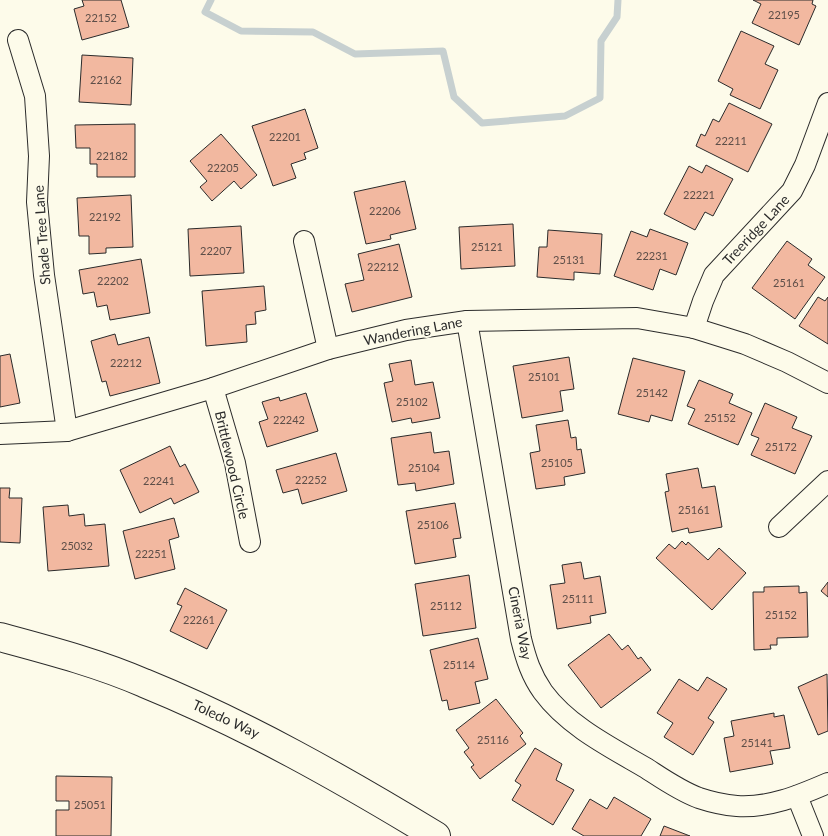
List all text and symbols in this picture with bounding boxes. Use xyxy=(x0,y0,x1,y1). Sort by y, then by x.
house number: 22195 xyxy=(768,8,800,21)
house number: 22152 xyxy=(85,11,117,24)
house number: 22162 xyxy=(90,73,122,86)
house number: 22201 xyxy=(269,130,301,143)
house number: 22211 xyxy=(715,134,747,147)
house number: 22182 xyxy=(96,149,128,162)
house number: 22205 xyxy=(207,161,239,174)
street label: Shade Tree Lane xyxy=(30,185,53,285)
house number: 22221 xyxy=(683,188,715,201)
street label: Treeridge Lane xyxy=(719,191,793,268)
house number: 22206 xyxy=(369,204,401,217)
house number: 22192 xyxy=(89,210,121,223)
house number: 25121 xyxy=(471,240,503,253)
house number: 22207 xyxy=(200,244,232,257)
house number: 22231 xyxy=(636,249,668,262)
house number: 25131 xyxy=(553,253,585,266)
house number: 22212 xyxy=(367,260,399,273)
house number: 22202 xyxy=(97,274,129,287)
house number: 25161 xyxy=(773,276,805,289)
street label: Wandering Lane xyxy=(362,313,464,348)
house number: 22212 xyxy=(110,356,142,369)
house number: 25101 xyxy=(528,370,560,383)
house number: 25142 xyxy=(636,386,668,399)
house number: 25102 xyxy=(396,395,428,408)
street label: Brittlewood Circle xyxy=(212,409,253,521)
house number: 25152 xyxy=(704,411,736,424)
house number: 22242 xyxy=(273,413,305,426)
house number: 25172 xyxy=(765,440,797,453)
house number: 25105 xyxy=(541,456,573,469)
house number: 25104 xyxy=(408,461,441,474)
house number: 22252 xyxy=(295,473,327,486)
house number: 22241 xyxy=(143,474,175,487)
house number: 25161 xyxy=(678,503,710,516)
house number: 25106 xyxy=(417,518,449,531)
house number: 25032 xyxy=(61,539,93,552)
house number: 22251 xyxy=(135,547,167,560)
street label: Cineria Way xyxy=(505,585,536,662)
house number: 25111 xyxy=(562,592,594,605)
house number: 25112 xyxy=(430,599,462,612)
house number: 25152 xyxy=(765,608,797,621)
house number: 22261 xyxy=(183,613,215,626)
house number: 25114 xyxy=(443,658,476,671)
street label: Toledo Way xyxy=(190,696,263,742)
house number: 25116 xyxy=(477,733,509,746)
house number: 25141 xyxy=(741,736,773,749)
house number: 25051 xyxy=(74,798,106,811)

